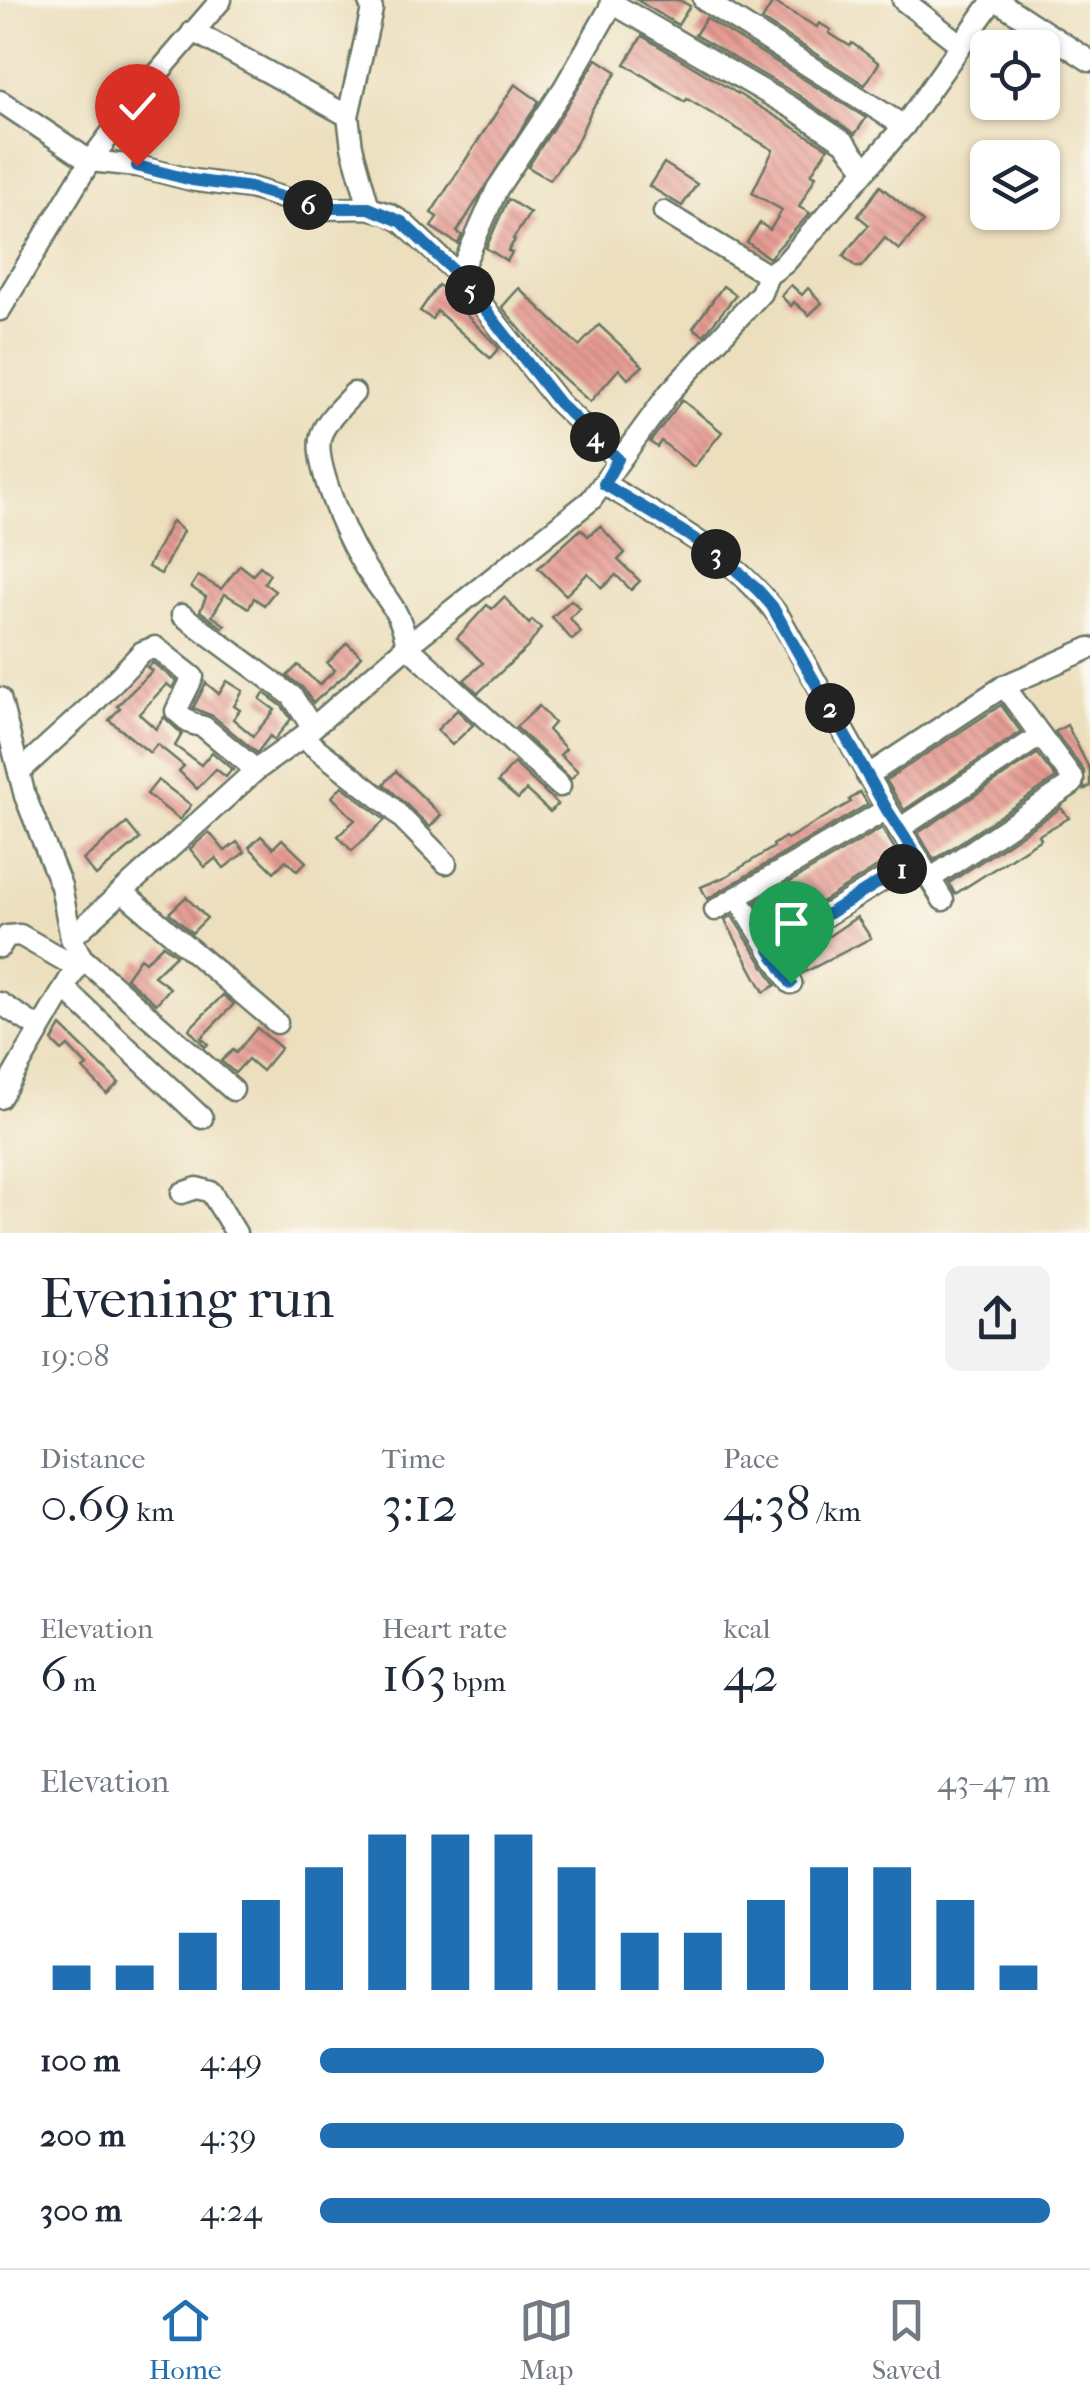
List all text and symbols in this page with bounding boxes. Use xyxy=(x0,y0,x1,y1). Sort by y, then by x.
map controls xyxy=(970,30,1060,230)
button: locate xyxy=(970,30,1060,120)
pin xyxy=(95,64,180,167)
icon: check xyxy=(110,79,165,134)
button: layers xyxy=(970,140,1060,230)
pin: 6 xyxy=(283,180,333,230)
text: 6 xyxy=(300,188,316,221)
pin: 5 xyxy=(445,265,495,315)
text: 5 xyxy=(464,273,476,306)
pin: 4 xyxy=(570,412,620,462)
text: 4 xyxy=(587,420,603,453)
pin: 3 xyxy=(691,529,741,579)
text: 3 xyxy=(710,537,722,570)
pin: 2 xyxy=(805,683,855,733)
text: 2 xyxy=(823,691,837,724)
pin: 1 xyxy=(877,844,927,894)
text: 1 xyxy=(897,852,907,885)
pin xyxy=(749,881,834,984)
icon: arrive xyxy=(764,896,819,951)
button: share xyxy=(945,1266,1050,1371)
text: Evening run xyxy=(40,1267,334,1331)
text: 19:08 xyxy=(40,1337,110,1374)
text: Distance xyxy=(40,1442,145,1475)
text: Time xyxy=(382,1442,445,1475)
text: Pace xyxy=(723,1442,779,1475)
text: 0.69 xyxy=(40,1475,131,1534)
text: 3:12 xyxy=(382,1475,458,1534)
text: 4:38 xyxy=(723,1475,811,1534)
text: km xyxy=(131,1495,174,1528)
text: /km xyxy=(811,1495,861,1528)
text: Elevation xyxy=(40,1612,153,1645)
text: Heart rate xyxy=(382,1612,507,1645)
text: kcal xyxy=(723,1612,770,1645)
text: 6 xyxy=(40,1645,67,1704)
text: 163 xyxy=(382,1645,447,1704)
text: 42 xyxy=(723,1645,779,1704)
text: m xyxy=(67,1665,96,1698)
text: bpm xyxy=(447,1665,506,1698)
text: Elevation xyxy=(40,1763,169,1800)
text: 43–47 m xyxy=(937,1763,1050,1800)
text: 100 m xyxy=(40,2042,120,2079)
text: 4:49 xyxy=(200,2042,262,2079)
text: 200 m xyxy=(40,2117,125,2154)
text: 4:39 xyxy=(200,2117,257,2154)
text: 300 m xyxy=(40,2192,122,2229)
text: 4:24 xyxy=(200,2192,262,2229)
tab: Home xyxy=(149,2293,222,2386)
tab: Map xyxy=(519,2293,574,2386)
tab: Saved xyxy=(872,2293,941,2386)

